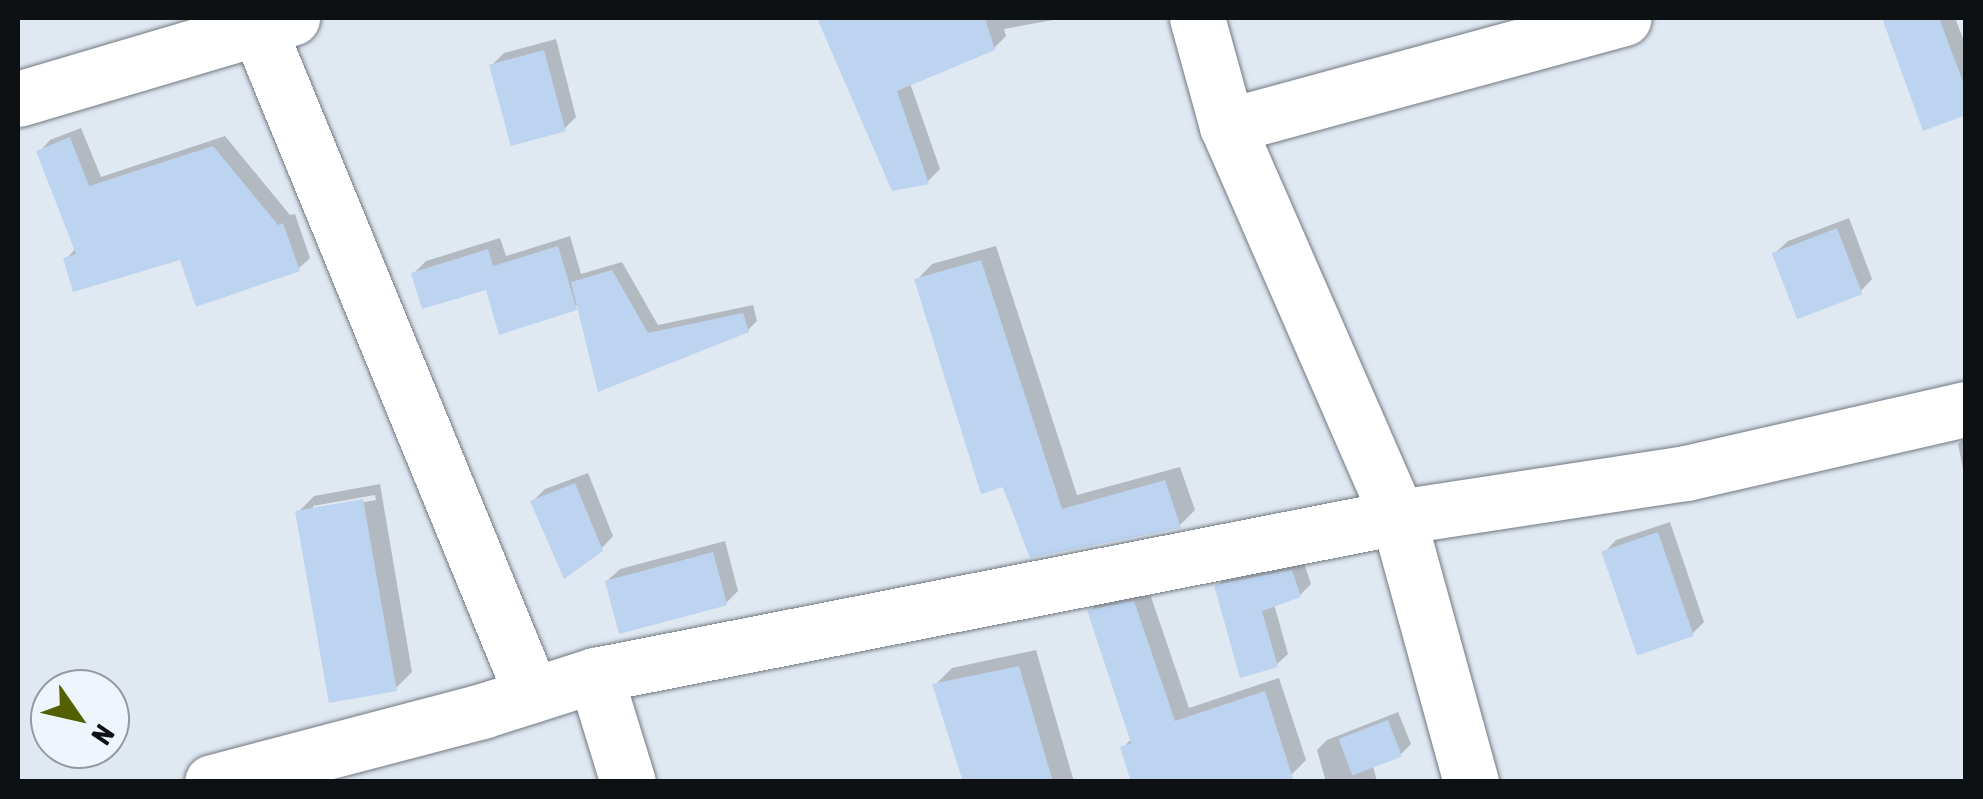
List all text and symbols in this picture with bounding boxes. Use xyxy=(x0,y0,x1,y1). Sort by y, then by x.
north arrow xyxy=(30,669,130,769)
text: N xyxy=(85,719,121,750)

